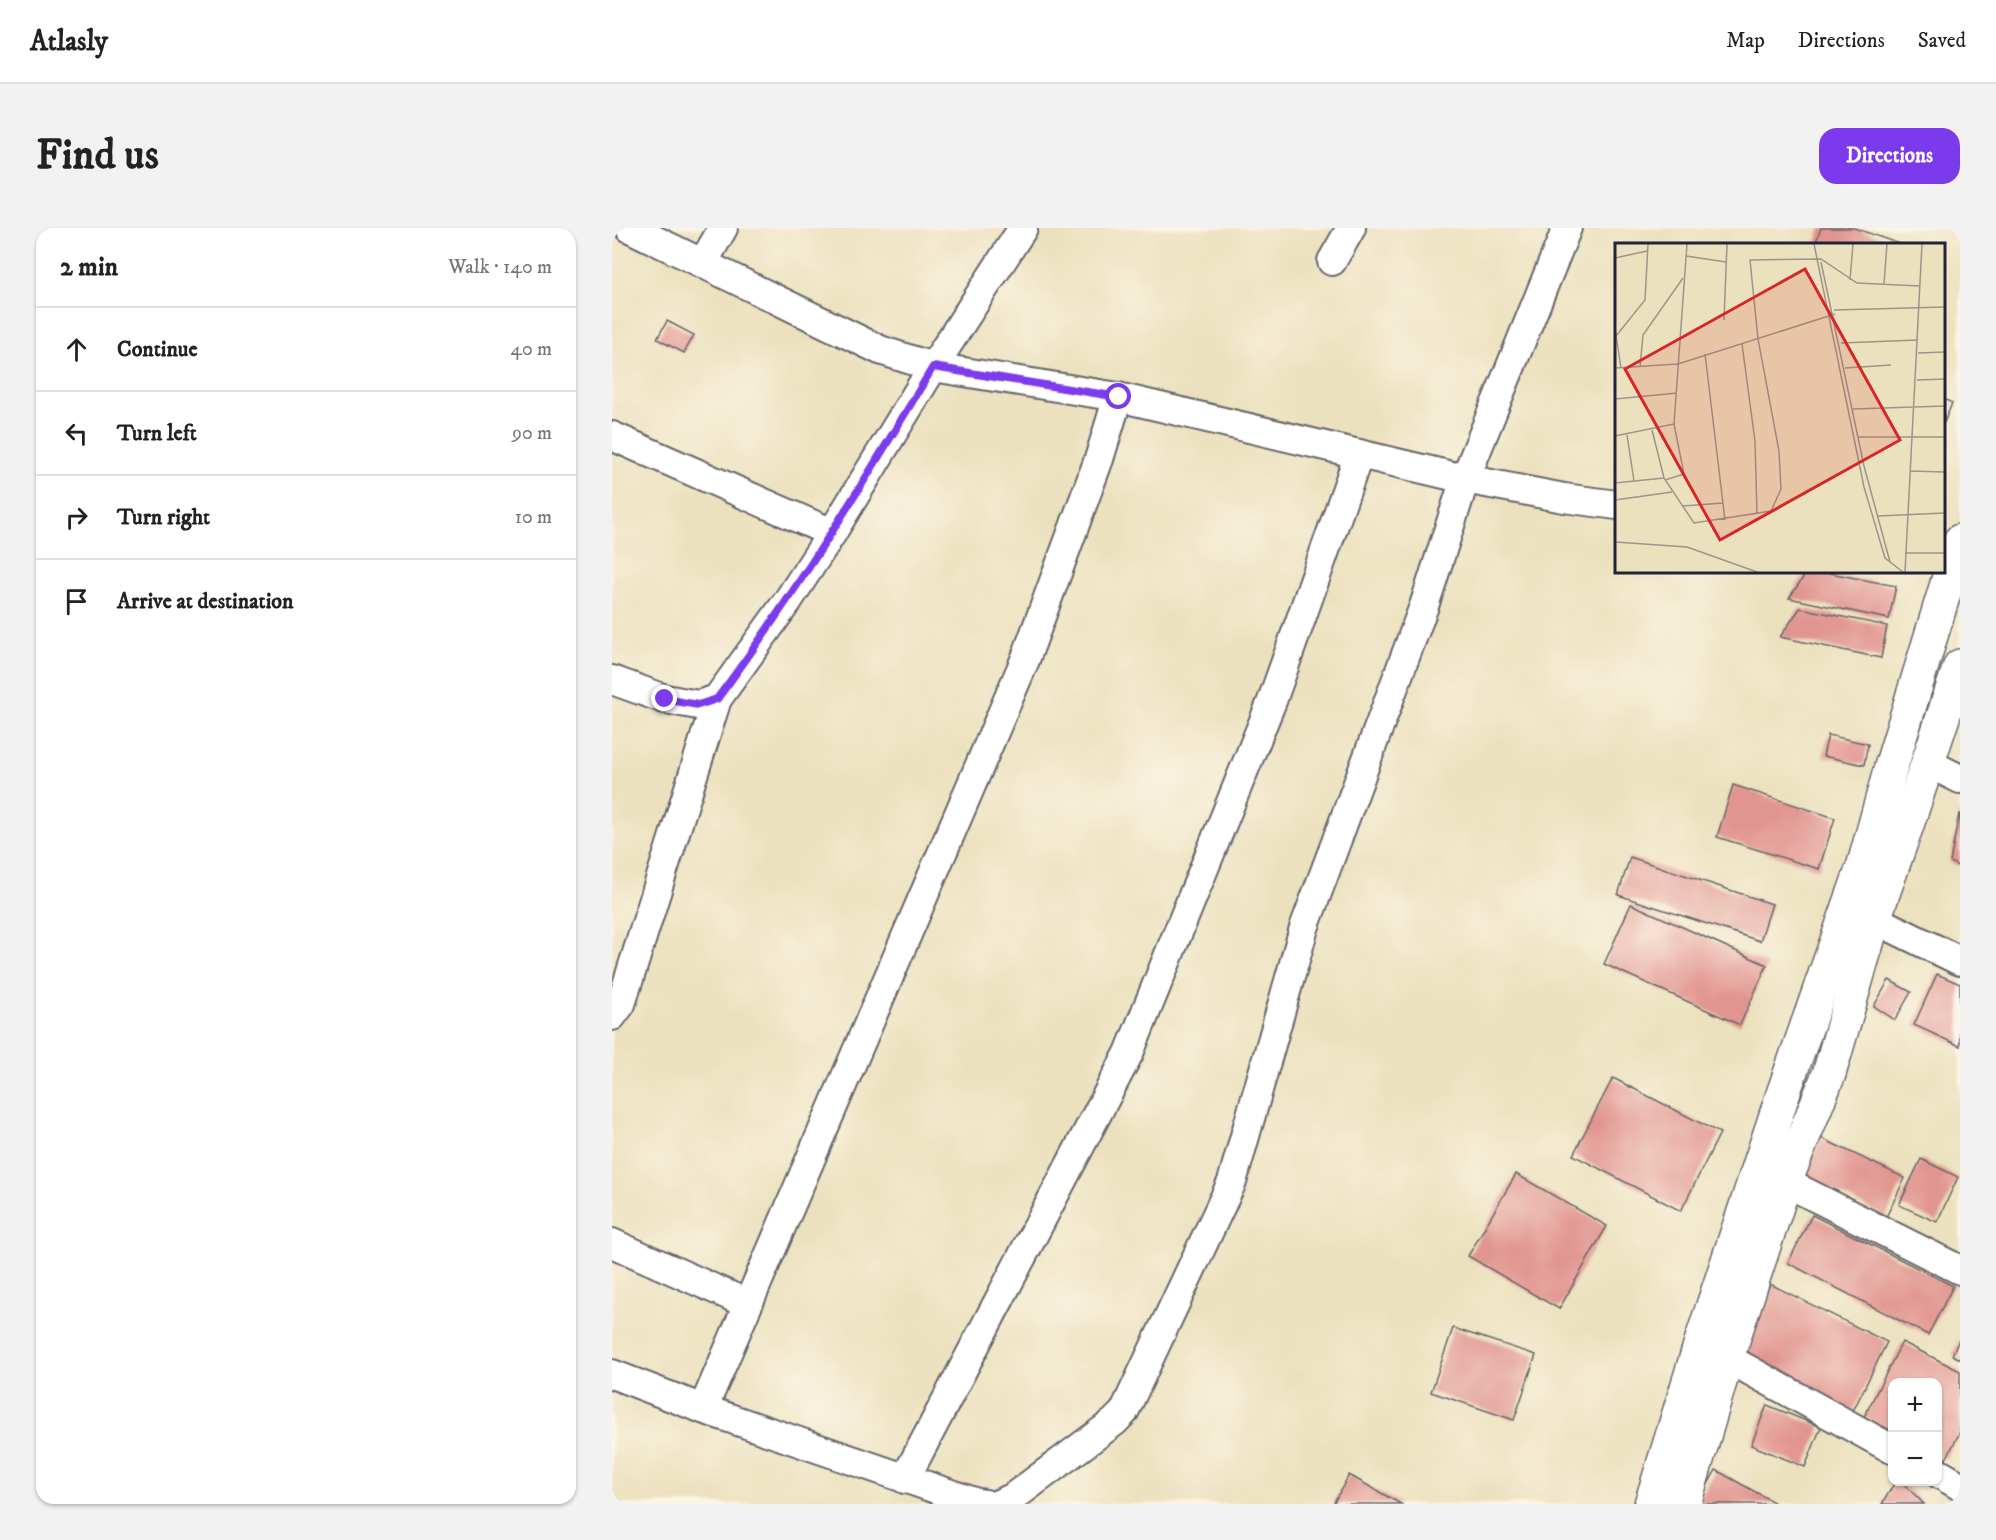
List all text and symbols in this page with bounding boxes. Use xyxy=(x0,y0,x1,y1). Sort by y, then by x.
text: Atlasly xyxy=(30,24,108,59)
text: Map xyxy=(1726,28,1765,54)
text: Directions xyxy=(1798,28,1885,54)
text: Saved xyxy=(1918,28,1966,54)
button: Directions xyxy=(1819,128,1960,184)
text: Find us xyxy=(36,130,159,182)
inset map xyxy=(1615,243,1945,573)
text: 2 min xyxy=(60,251,118,284)
text: Walk · 140 m xyxy=(448,255,552,280)
icon: ahead xyxy=(60,333,93,366)
text: Continue xyxy=(117,336,198,363)
text: 40 m xyxy=(510,337,552,362)
route start xyxy=(1105,383,1131,409)
icon: left xyxy=(60,417,93,450)
text: Turn left xyxy=(117,420,197,447)
text: 90 m xyxy=(512,421,552,446)
icon: right xyxy=(60,501,93,534)
text: Turn right xyxy=(117,504,210,531)
text: 10 m xyxy=(515,505,552,530)
icon: arrive xyxy=(60,585,93,618)
text: Arrive at destination xyxy=(117,588,294,615)
route end xyxy=(651,685,677,711)
map controls xyxy=(1888,1378,1942,1486)
button: + xyxy=(1888,1378,1942,1432)
button: − xyxy=(1888,1432,1942,1486)

